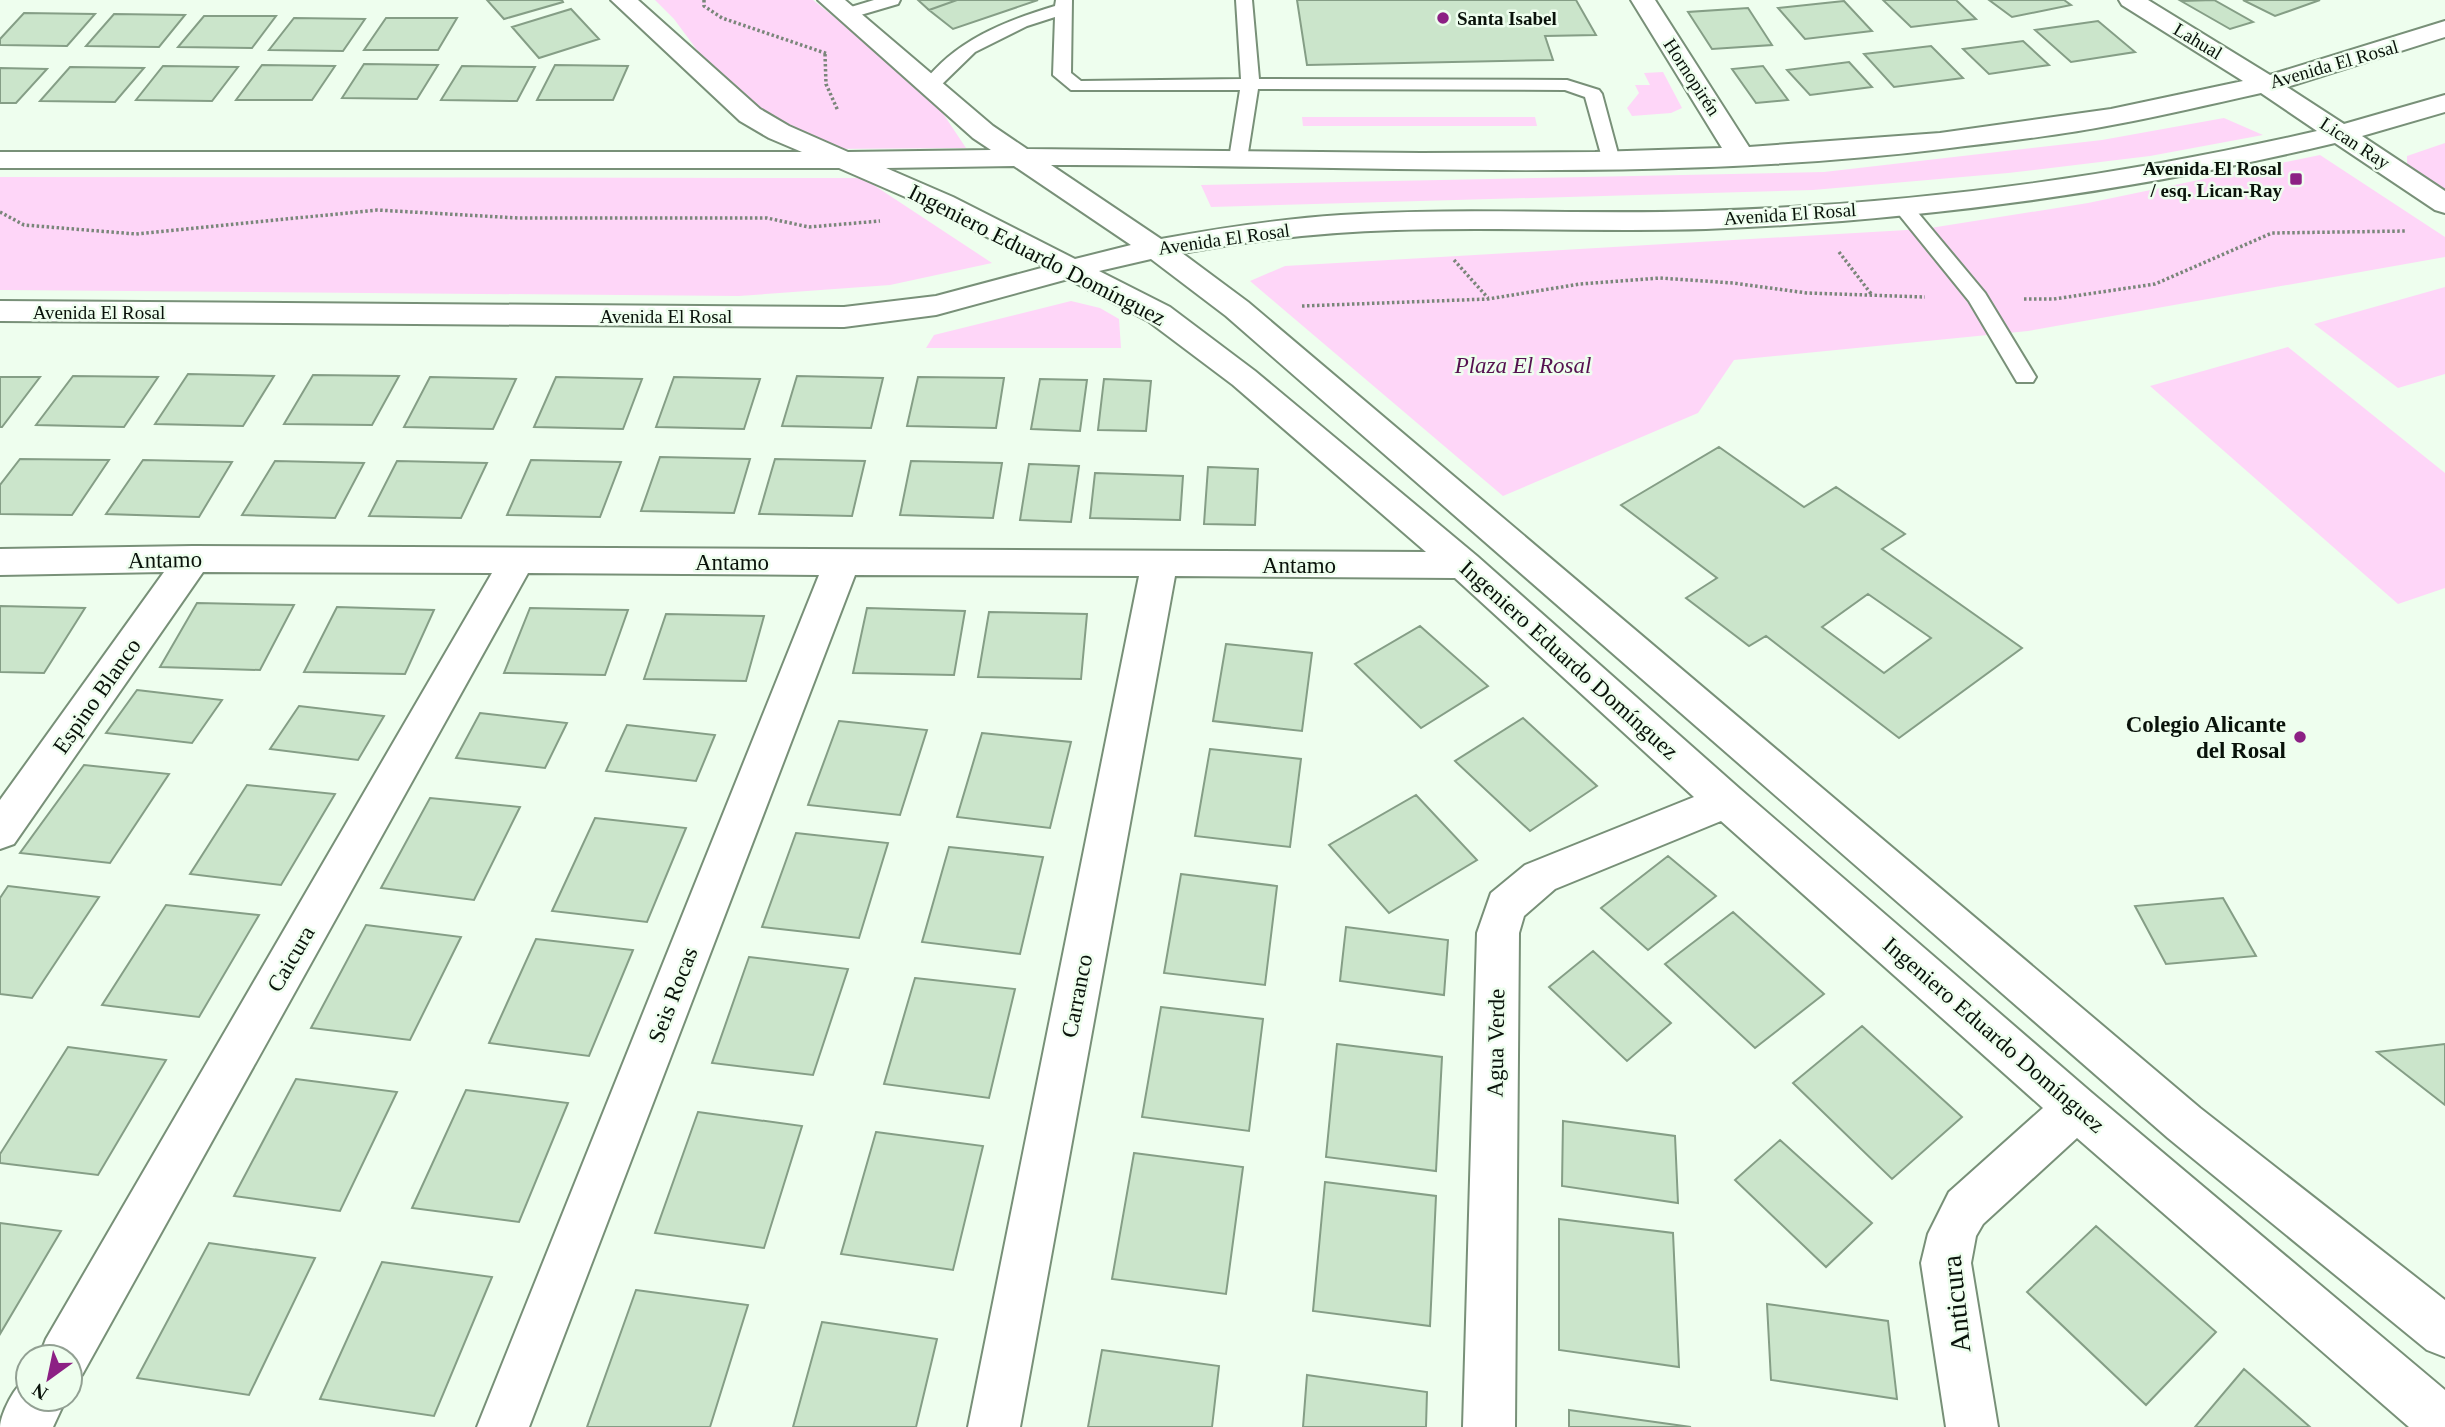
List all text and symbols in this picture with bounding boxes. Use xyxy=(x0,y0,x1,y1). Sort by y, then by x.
place label: Santa Isabel xyxy=(1457,8,1557,29)
marker: Santa Isabel xyxy=(1435,10,1451,26)
street label: Lahual xyxy=(2170,18,2226,64)
street label: Hornopirén xyxy=(1659,35,1725,120)
street label: Avenida El Rosal xyxy=(2267,36,2401,92)
street label: Lican Ray xyxy=(2316,113,2394,173)
place label: Avenida El Rosal / esq. Lican-Ray xyxy=(2143,158,2282,201)
marker: Avenida El Rosal / esq. Lican-Ray xyxy=(2288,171,2304,187)
street label: Ingeniero Eduardo Domínguez xyxy=(904,179,1170,331)
street label: Avenida El Rosal xyxy=(1723,199,1857,229)
street label: Avenida El Rosal xyxy=(1157,219,1291,259)
street label: Avenida El Rosal xyxy=(33,302,165,323)
street label: Avenida El Rosal xyxy=(600,306,732,327)
park label: Plaza El Rosal xyxy=(1454,353,1591,378)
street label: Antamo xyxy=(128,547,202,573)
street label: Antamo xyxy=(695,550,769,575)
street label: Antamo xyxy=(1262,553,1336,578)
street label: Ingeniero Eduardo Domínguez xyxy=(1455,555,1683,765)
street label: Espino Blanco xyxy=(48,634,146,758)
place label: Colegio Alicante del Rosal xyxy=(2126,712,2286,763)
marker: Colegio Alicante del Rosal xyxy=(2292,729,2308,745)
street label: Caicura xyxy=(262,922,320,996)
street label: Ingeniero Eduardo Domínguez xyxy=(1878,932,2110,1138)
street label: Seis Rocas xyxy=(643,944,703,1046)
street label: Carranco xyxy=(1057,952,1097,1040)
street label: Agua Verde xyxy=(1483,988,1509,1098)
street label: Anticura xyxy=(1935,1253,1977,1354)
north arrow xyxy=(14,1343,84,1413)
text: N xyxy=(28,1379,51,1404)

